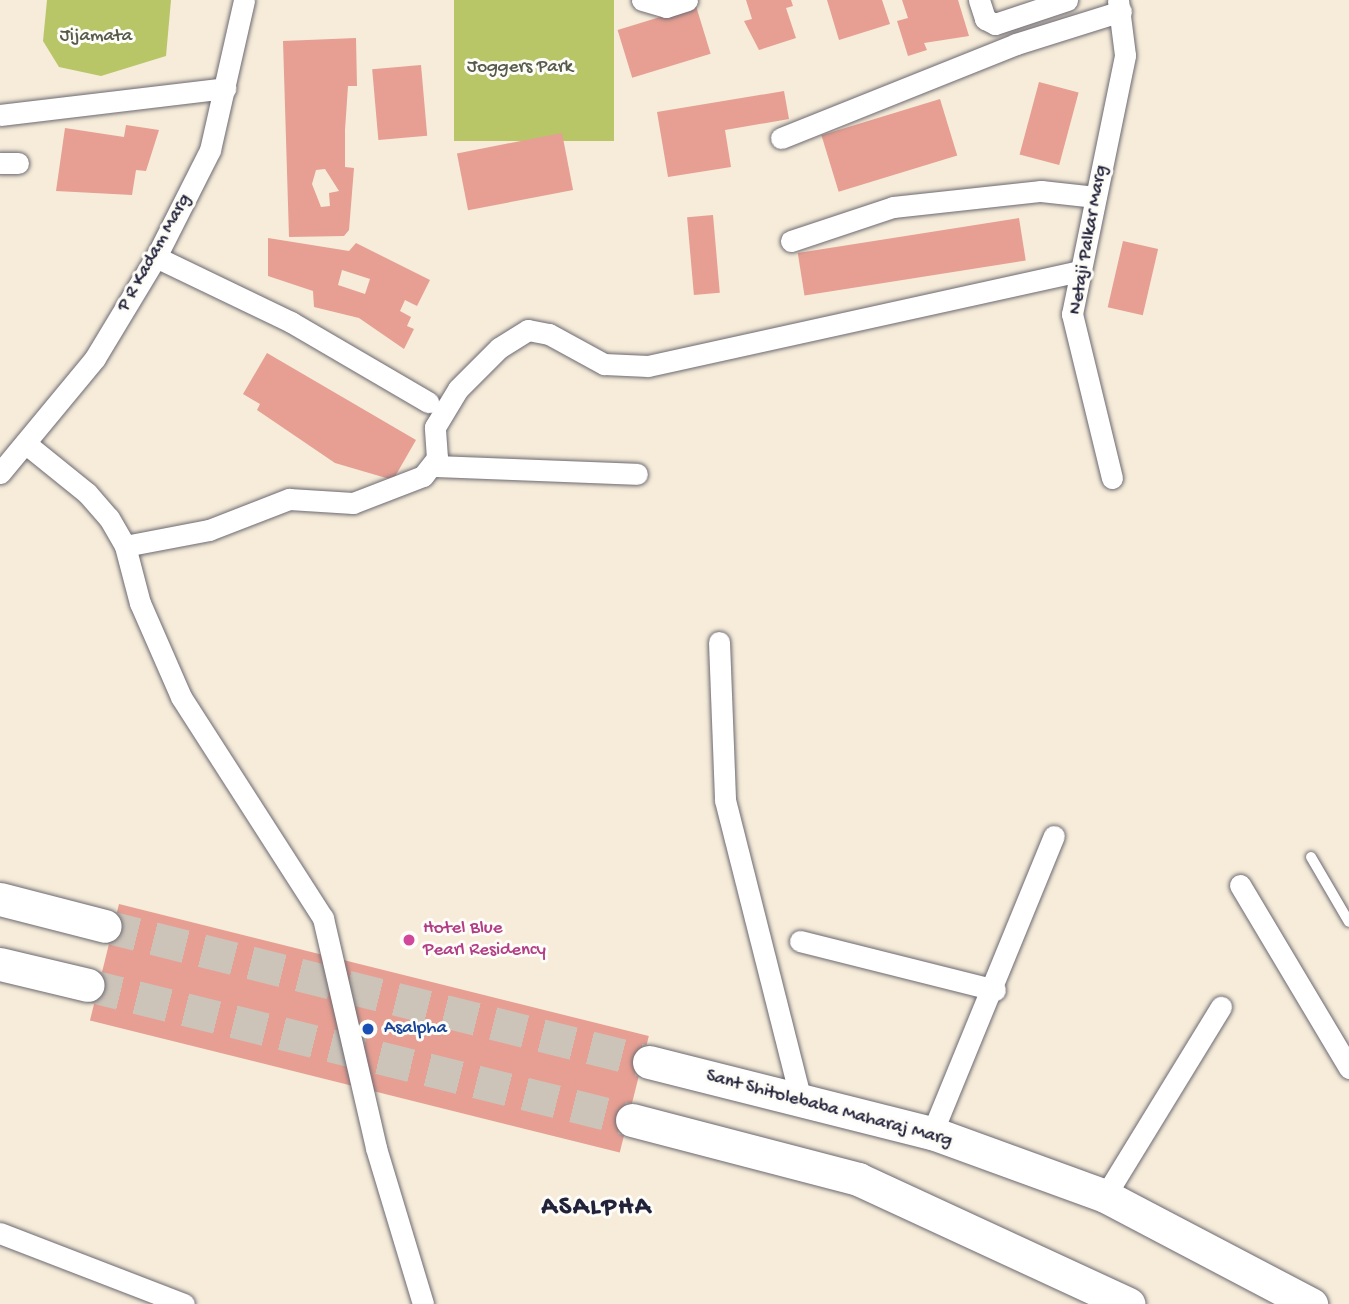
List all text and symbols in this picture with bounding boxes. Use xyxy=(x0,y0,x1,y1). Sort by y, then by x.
park label: Jijamata xyxy=(60,26,132,48)
park label: Joggers Park xyxy=(467,57,573,79)
street label: Netaji Palkar Marg xyxy=(1065,163,1113,317)
street label: P R Kadam Marg xyxy=(113,190,197,316)
place label: Hotel Blue Pearl Residency xyxy=(423,918,546,962)
marker: Hotel Blue Pearl Residency xyxy=(401,932,417,948)
place label: Asalpha xyxy=(384,1018,447,1040)
marker: Asalpha xyxy=(358,1019,378,1039)
street label: Sant Shitolebaba Maharaj Marg xyxy=(703,1065,955,1153)
district label: ASALPHA xyxy=(542,1193,652,1225)

